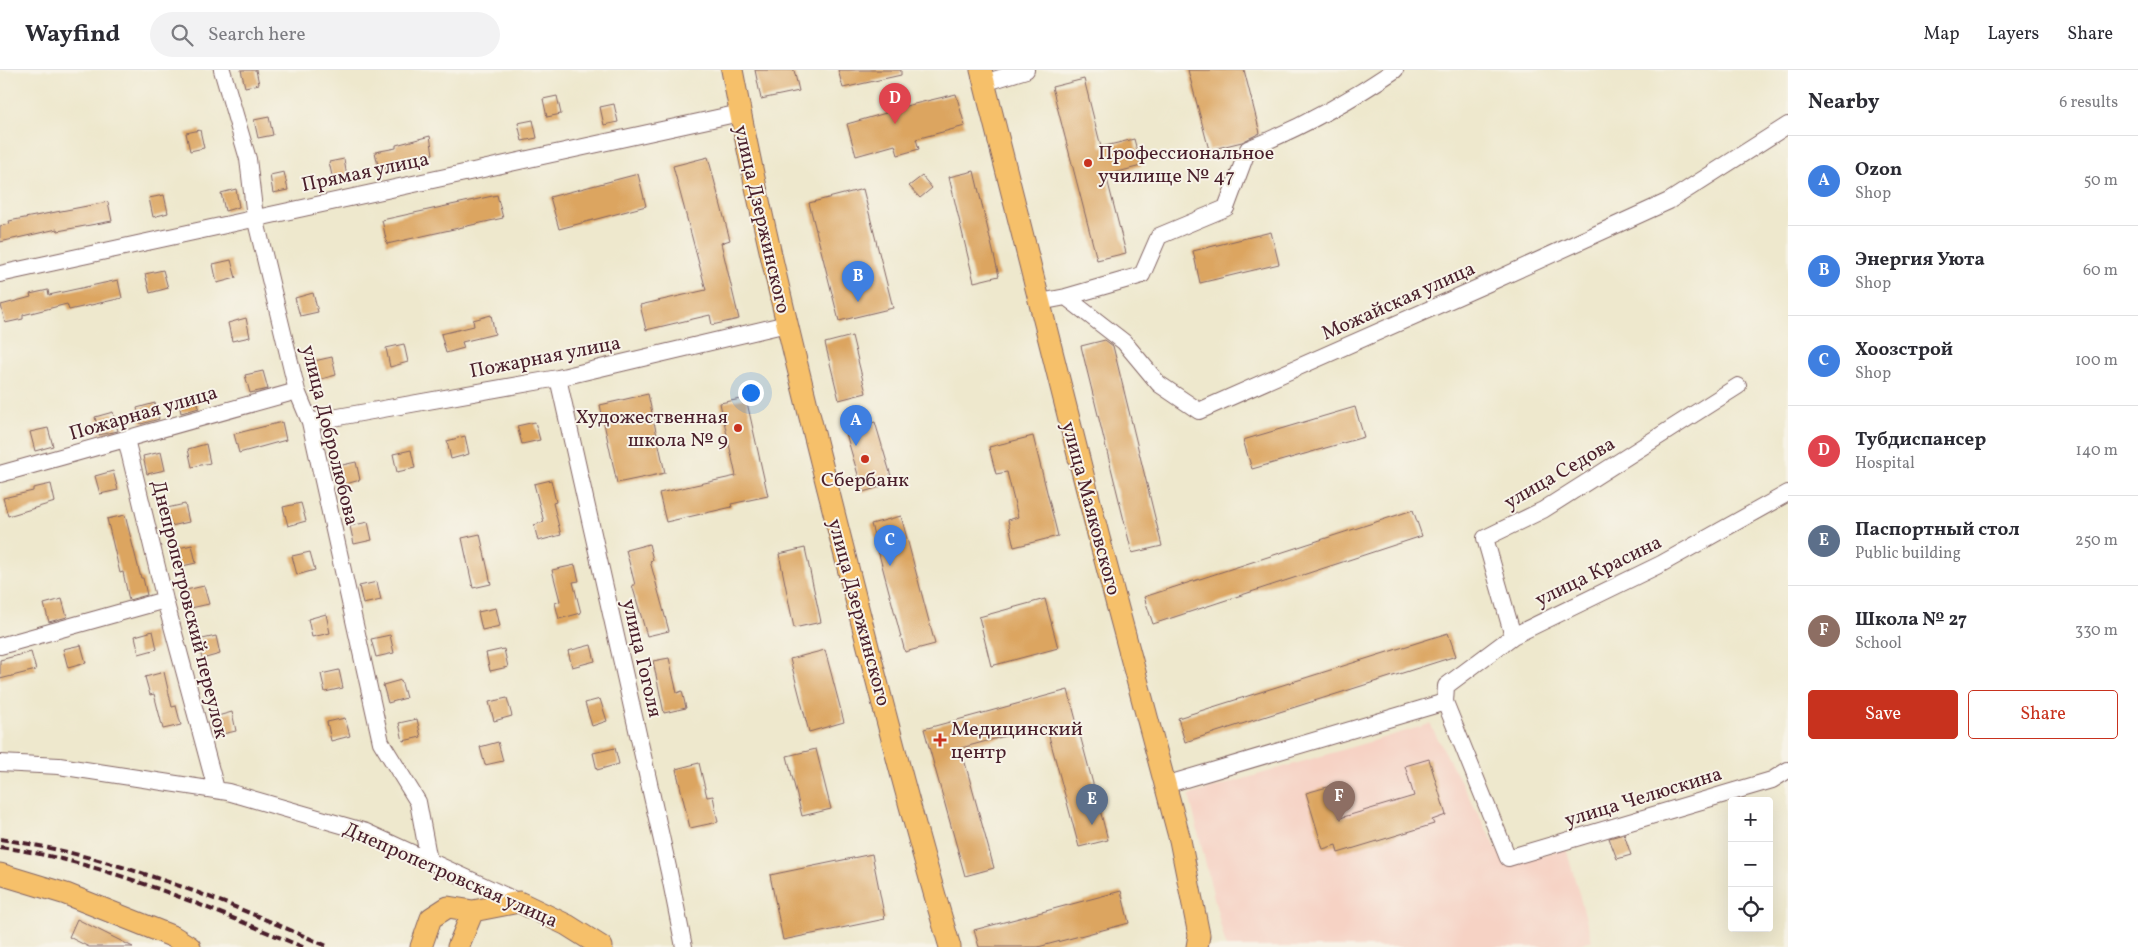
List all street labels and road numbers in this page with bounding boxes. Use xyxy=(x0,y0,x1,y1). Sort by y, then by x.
street label: улица Дзержинского xyxy=(726,122,796,317)
street label: Прямая улица xyxy=(299,146,432,200)
street label: Можайская улица xyxy=(1317,255,1480,348)
street label: Пожарная улица xyxy=(467,330,623,386)
street label: улица Добролюбова xyxy=(293,342,365,529)
street label: Пожарная улица xyxy=(66,379,221,449)
street label: улица Маяковского xyxy=(1053,418,1127,599)
street label: улица Седова xyxy=(1499,431,1621,517)
street label: Днепропетровский переулок xyxy=(143,477,235,742)
street label: улица Дзержинского xyxy=(820,516,897,709)
street label: улица Красина xyxy=(1531,529,1667,615)
street label: улица Гоголя xyxy=(614,597,668,720)
street label: улица Челюскина xyxy=(1562,761,1726,835)
street label: Днепропетровская улица xyxy=(338,816,562,936)

